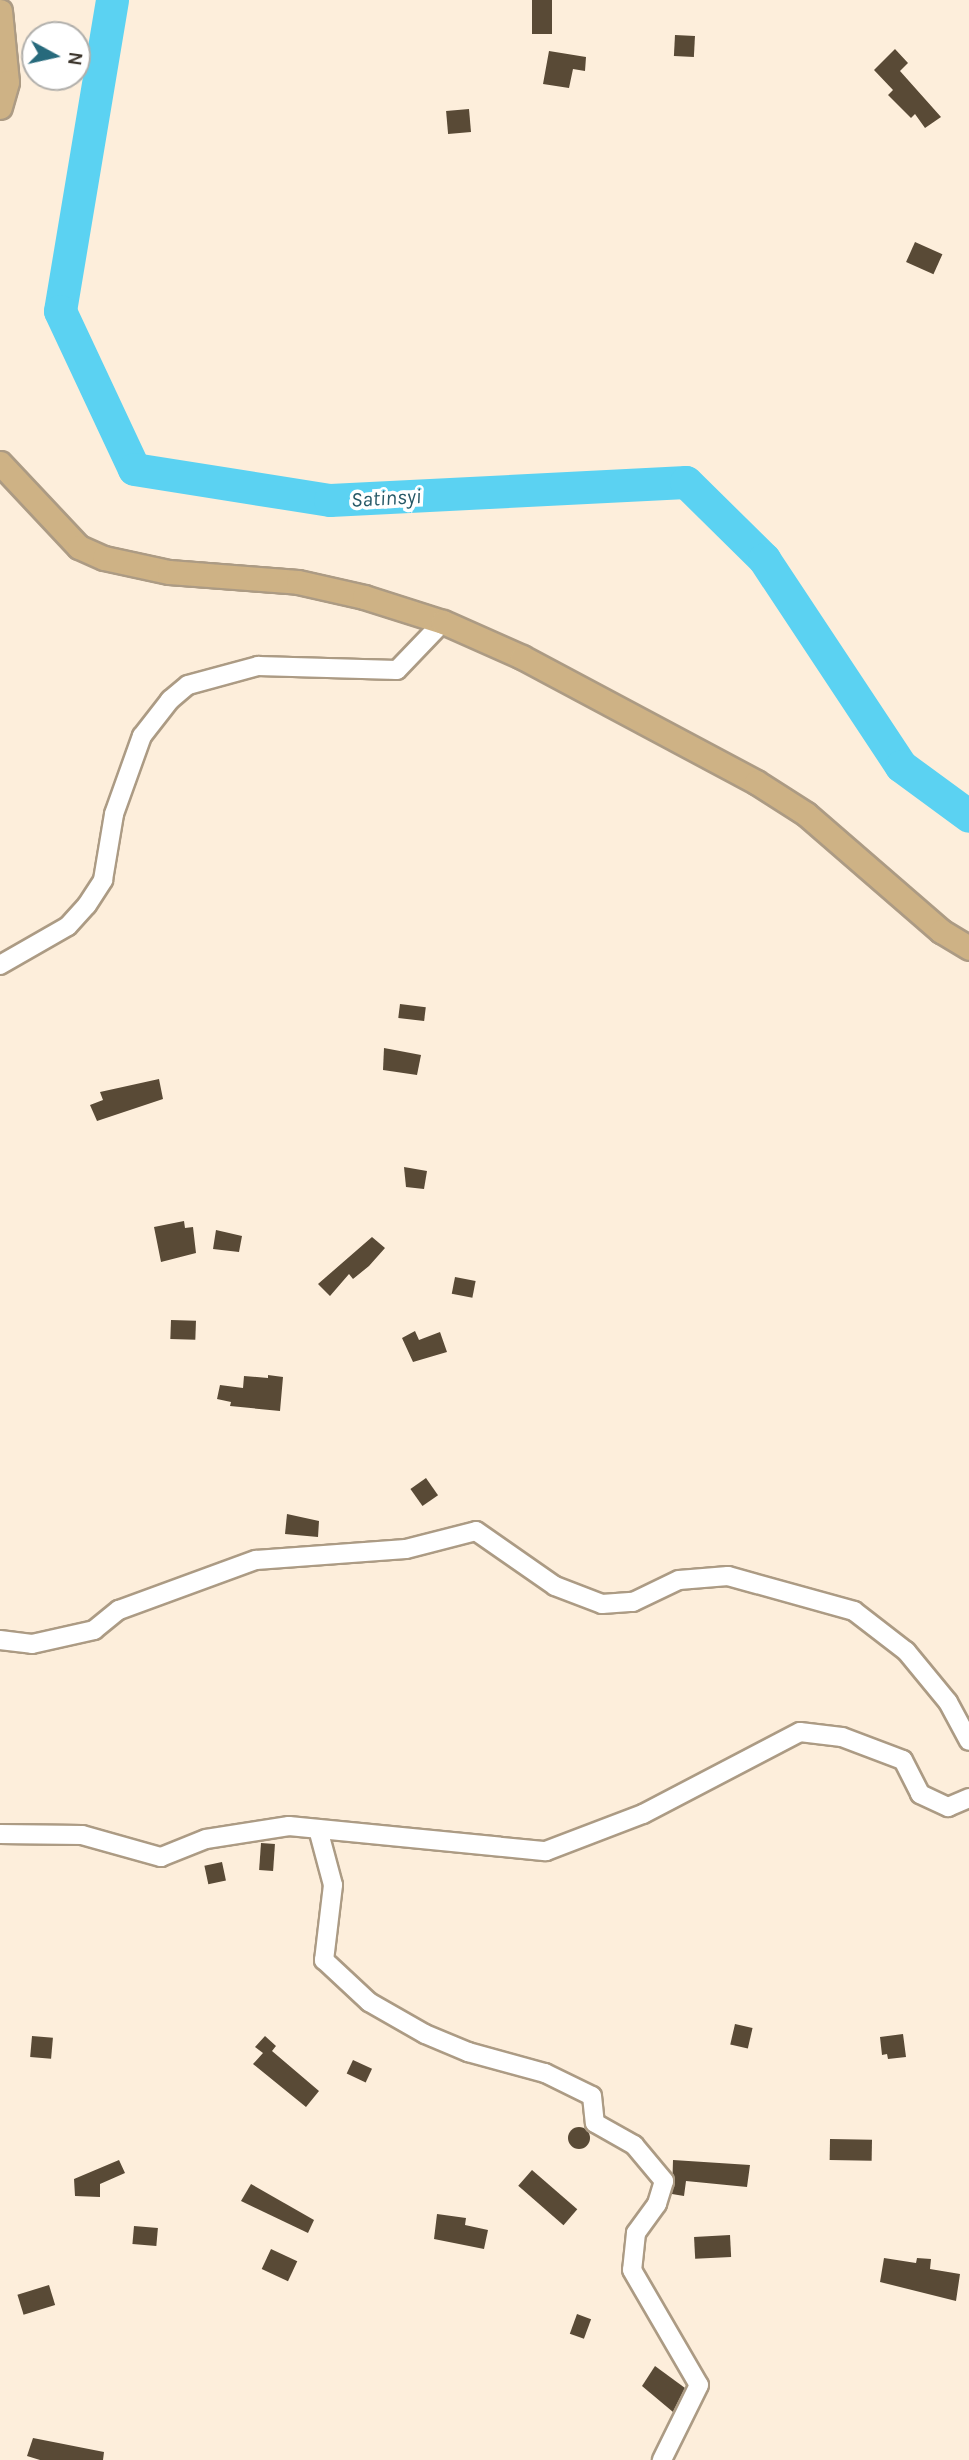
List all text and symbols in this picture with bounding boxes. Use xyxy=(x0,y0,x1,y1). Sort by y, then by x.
north arrow xyxy=(21,21,91,91)
text: N xyxy=(63,50,87,67)
water label: Satinsyi xyxy=(350,484,422,512)

